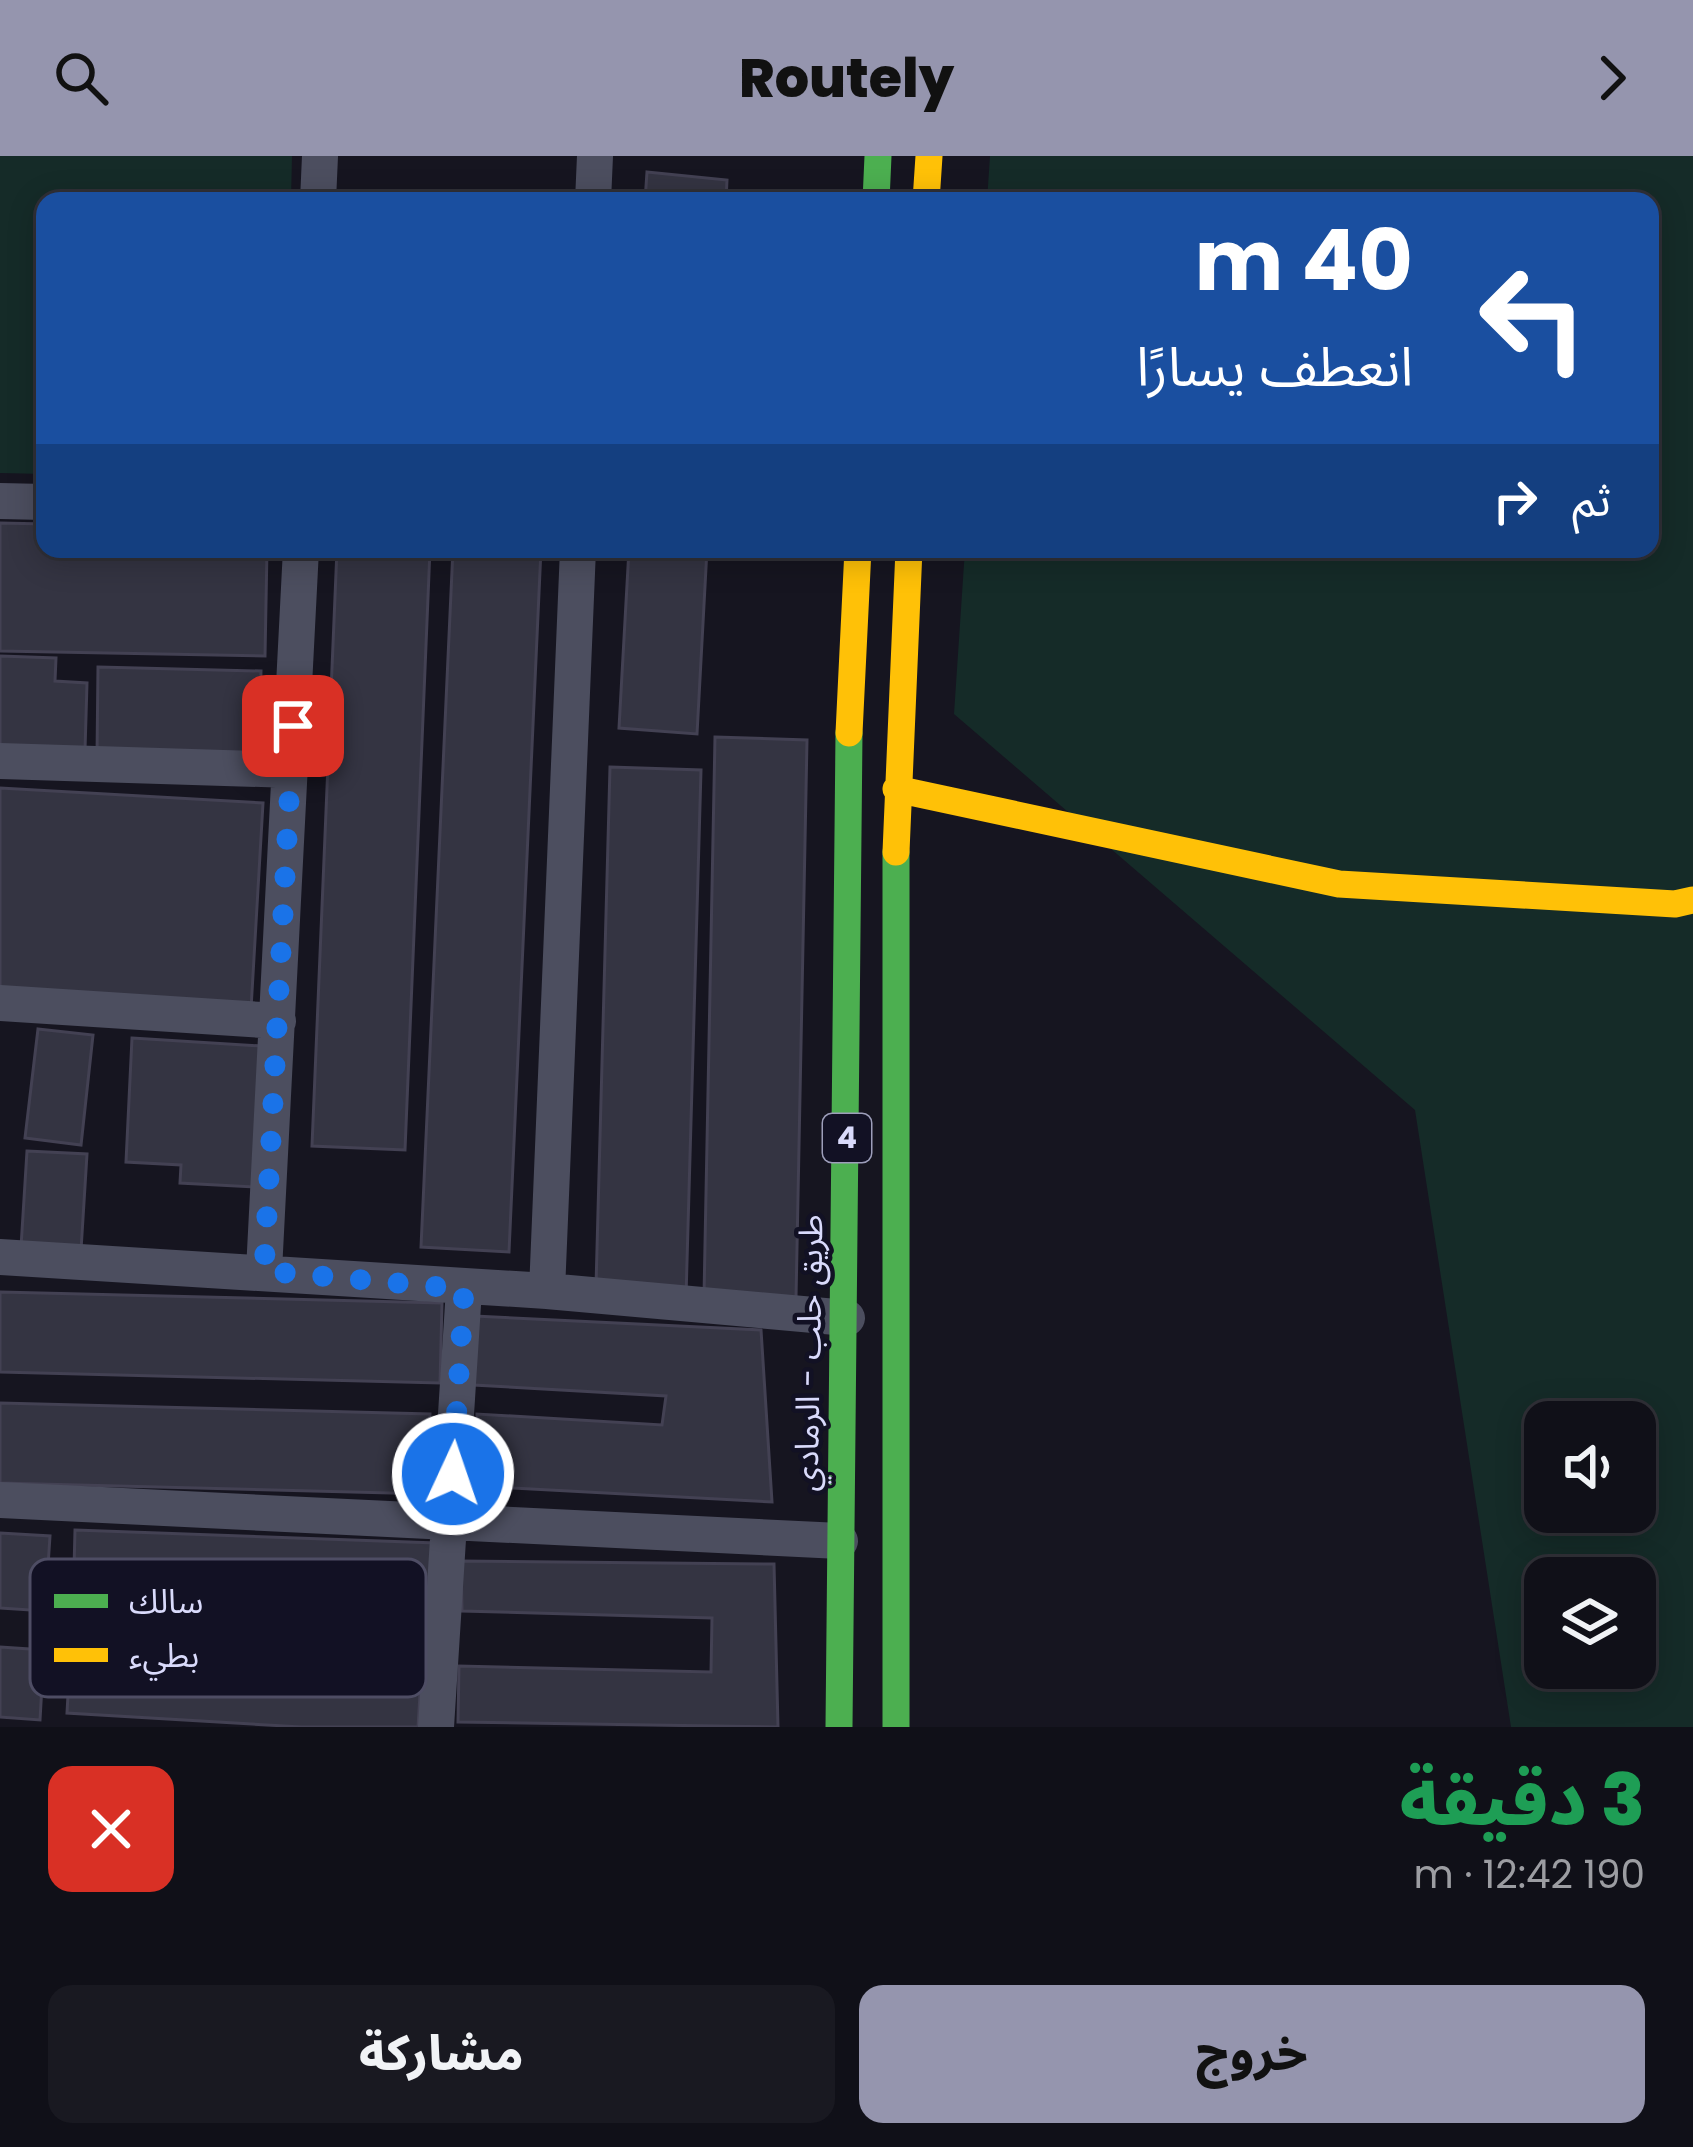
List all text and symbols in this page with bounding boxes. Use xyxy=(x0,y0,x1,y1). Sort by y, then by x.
text: Routely xyxy=(739,40,954,116)
icon: search xyxy=(48,45,114,111)
icon: forward xyxy=(1579,45,1645,111)
text: 40 m xyxy=(1195,202,1413,319)
icon: left xyxy=(1455,240,1611,396)
text: انعطف يسارًا xyxy=(1136,329,1413,405)
icon: right xyxy=(1482,468,1548,534)
text: ثم xyxy=(1572,469,1611,532)
pin xyxy=(242,675,344,777)
icon: arrive xyxy=(260,693,326,759)
road number: 4 xyxy=(823,1114,871,1162)
street label: طريق حلب - الرمادي xyxy=(783,1214,836,1492)
map controls xyxy=(1524,1401,1656,1689)
button: sound xyxy=(1524,1401,1656,1533)
position arrow xyxy=(390,1411,516,1537)
button: layers xyxy=(1524,1557,1656,1689)
legend xyxy=(30,1559,426,1697)
text: سالك xyxy=(129,1578,203,1625)
text: بطيء xyxy=(129,1632,199,1681)
text: 3 دقيقة xyxy=(1399,1749,1645,1850)
button: close xyxy=(48,1766,174,1892)
text: 190 m · 12:42 xyxy=(1414,1847,1645,1902)
button: مشاركة xyxy=(48,1985,835,2123)
button: خروج xyxy=(859,1985,1645,2123)

